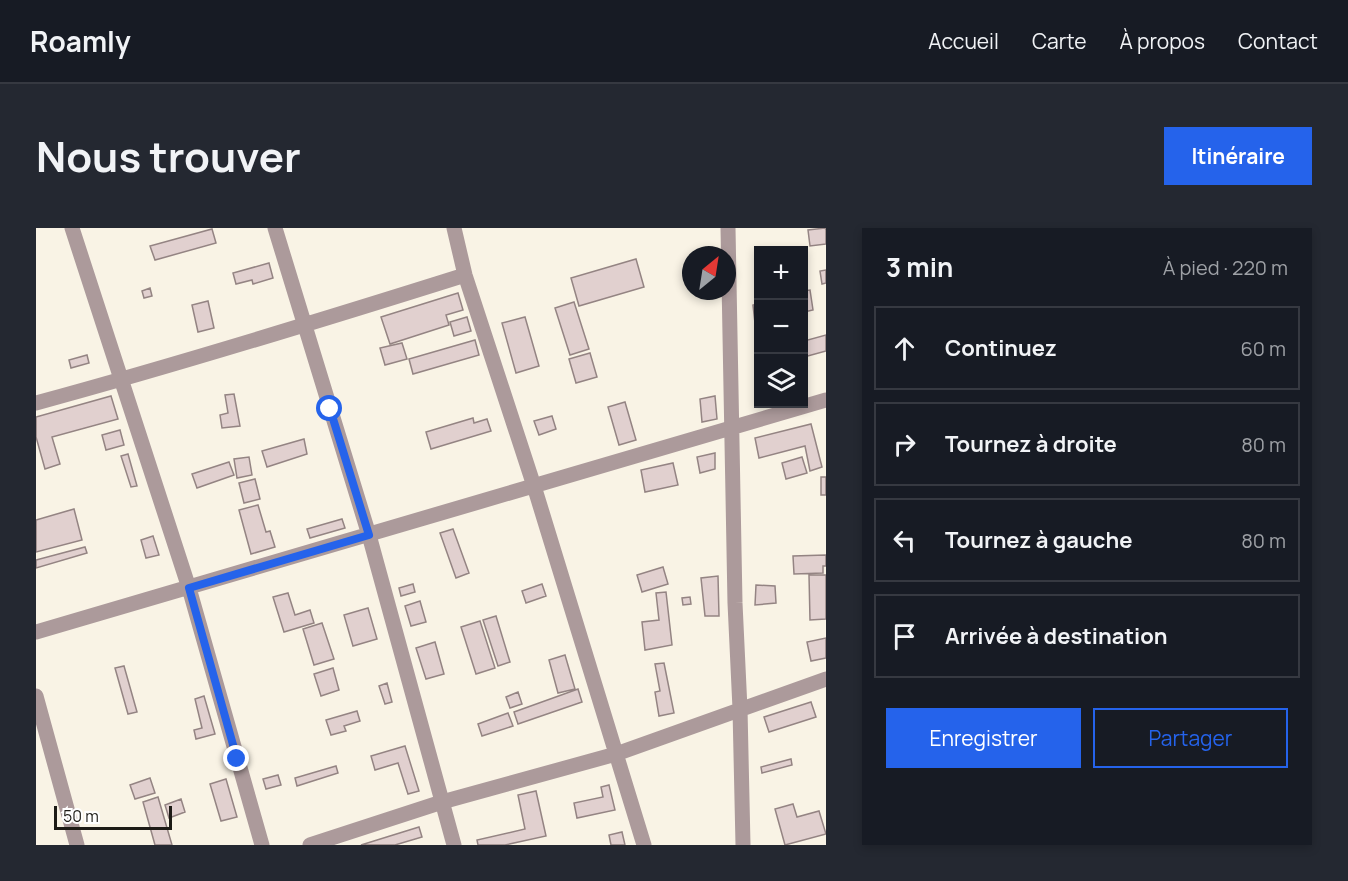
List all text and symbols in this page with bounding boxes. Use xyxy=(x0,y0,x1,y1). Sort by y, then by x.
text: Roamly xyxy=(30,22,131,60)
text: Accueil xyxy=(928,27,999,55)
text: Carte xyxy=(1032,27,1086,55)
text: À propos xyxy=(1119,27,1205,55)
text: Contact xyxy=(1238,27,1318,55)
text: Nous trouver xyxy=(36,127,301,185)
button: Itinéraire xyxy=(1164,127,1312,185)
north arrow xyxy=(682,246,736,300)
map controls xyxy=(754,246,808,408)
button: + xyxy=(754,246,808,300)
text: 3 min xyxy=(886,249,953,285)
text: À pied · 220 m xyxy=(1163,254,1288,281)
button: − xyxy=(754,300,808,354)
icon: ahead xyxy=(888,332,921,365)
text: Continuez xyxy=(945,333,1057,363)
text: 60 m xyxy=(1240,335,1286,362)
button: layers xyxy=(754,354,808,408)
route start xyxy=(316,395,342,421)
icon: right xyxy=(888,428,921,461)
text: Tournez à droite xyxy=(945,429,1117,459)
text: 80 m xyxy=(1241,431,1286,458)
icon: left xyxy=(888,524,921,557)
text: Tournez à gauche xyxy=(945,525,1132,555)
text: 80 m xyxy=(1241,527,1286,554)
icon: arrive xyxy=(888,620,921,653)
text: Arrivée à destination xyxy=(945,621,1168,651)
button: Enregistrer xyxy=(886,708,1081,768)
button: Partager xyxy=(1093,708,1288,768)
route end xyxy=(223,745,249,771)
scale bar xyxy=(54,803,172,830)
text: 50 m xyxy=(63,805,99,827)

